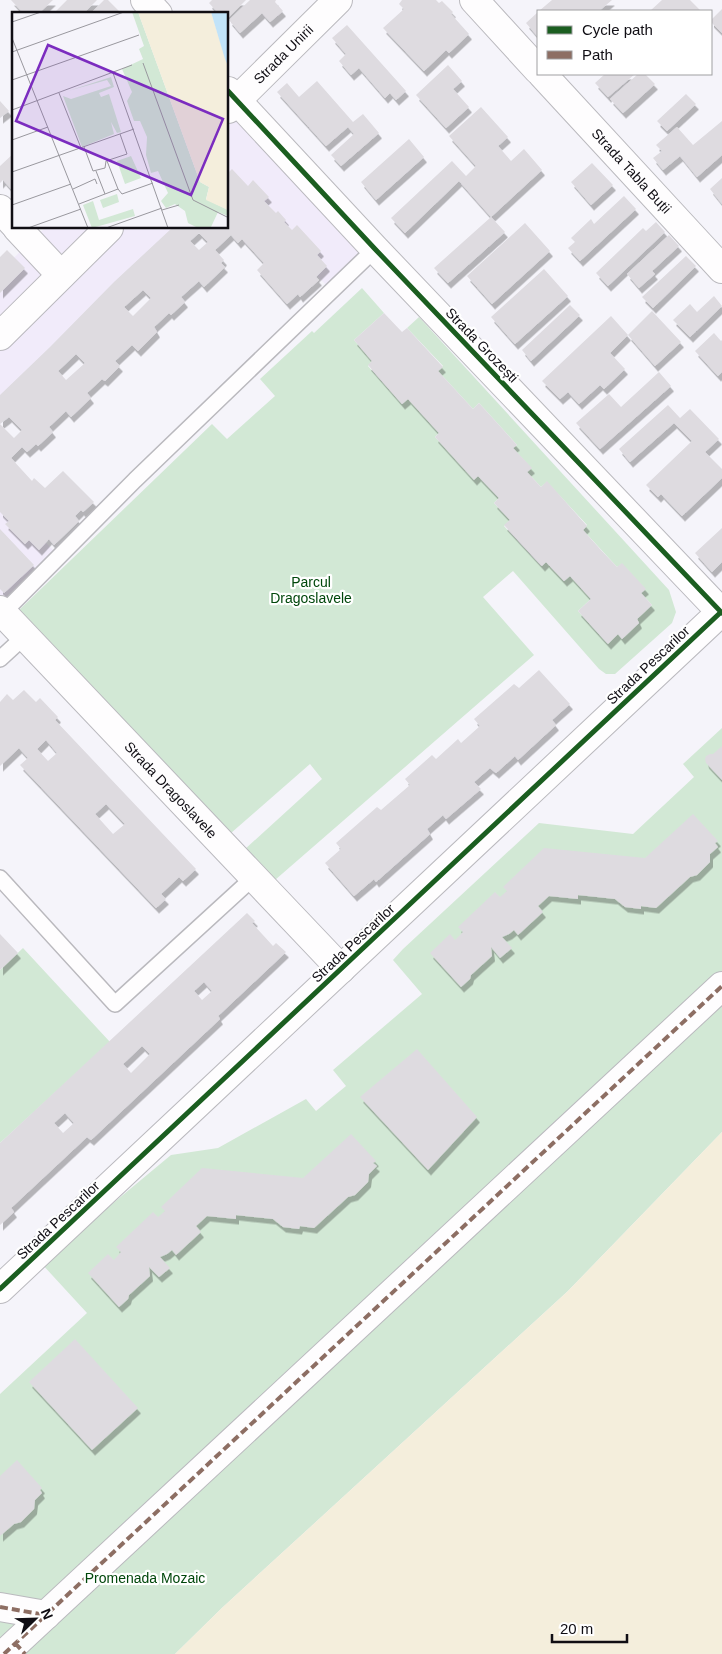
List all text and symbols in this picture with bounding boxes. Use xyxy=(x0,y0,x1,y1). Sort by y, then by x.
legend xyxy=(537,10,712,75)
inset map xyxy=(12,12,229,229)
street label: Strada Unirii xyxy=(250,21,316,87)
text: Cycle path xyxy=(582,21,653,38)
text: Path xyxy=(582,46,613,63)
street label: Strada Tabla Buții xyxy=(588,125,675,217)
street label: Strada Grozești xyxy=(442,304,522,386)
park label: Parcul Dragoslavele xyxy=(270,574,352,606)
street label: Strada Pescarilor xyxy=(603,622,693,707)
street label: Strada Dragoslavele xyxy=(121,738,220,842)
street label: Strada Pescarilor xyxy=(308,900,398,985)
street label: Strada Pescarilor xyxy=(13,1177,103,1262)
park label: Promenada Mozaic xyxy=(85,1570,205,1586)
north arrow xyxy=(10,1594,60,1644)
text: N xyxy=(38,1606,56,1622)
scale bar xyxy=(552,1612,627,1644)
text: 20 m xyxy=(560,1620,593,1637)

